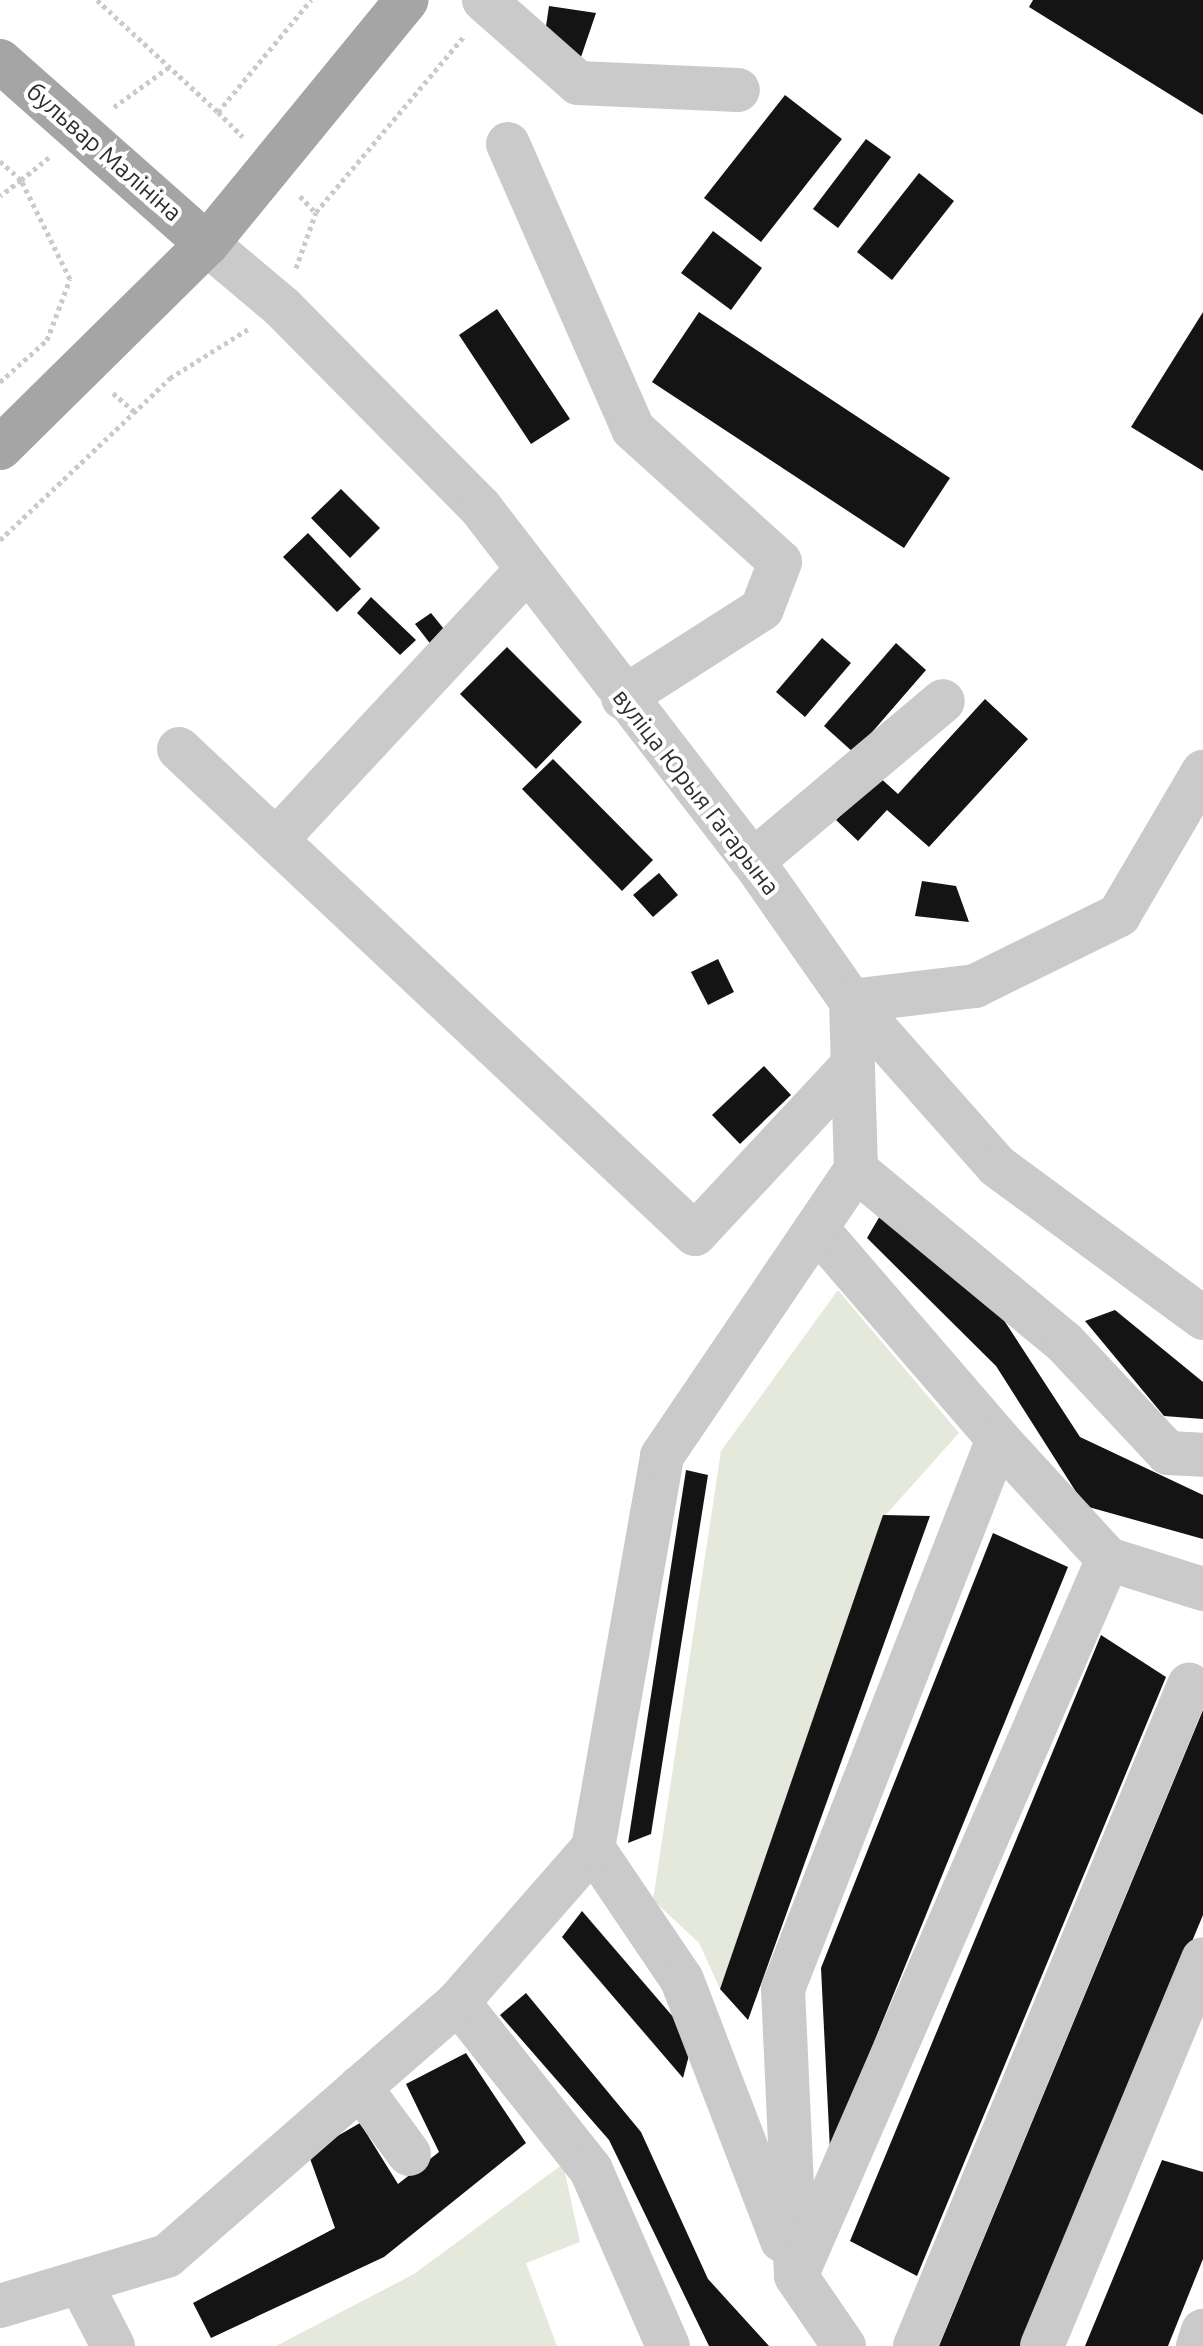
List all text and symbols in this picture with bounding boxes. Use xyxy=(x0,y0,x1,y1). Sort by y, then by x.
street label: бульвар Малініна xyxy=(21,77,187,227)
street label: вуліца Юрыя Гагарына xyxy=(607,683,785,901)

